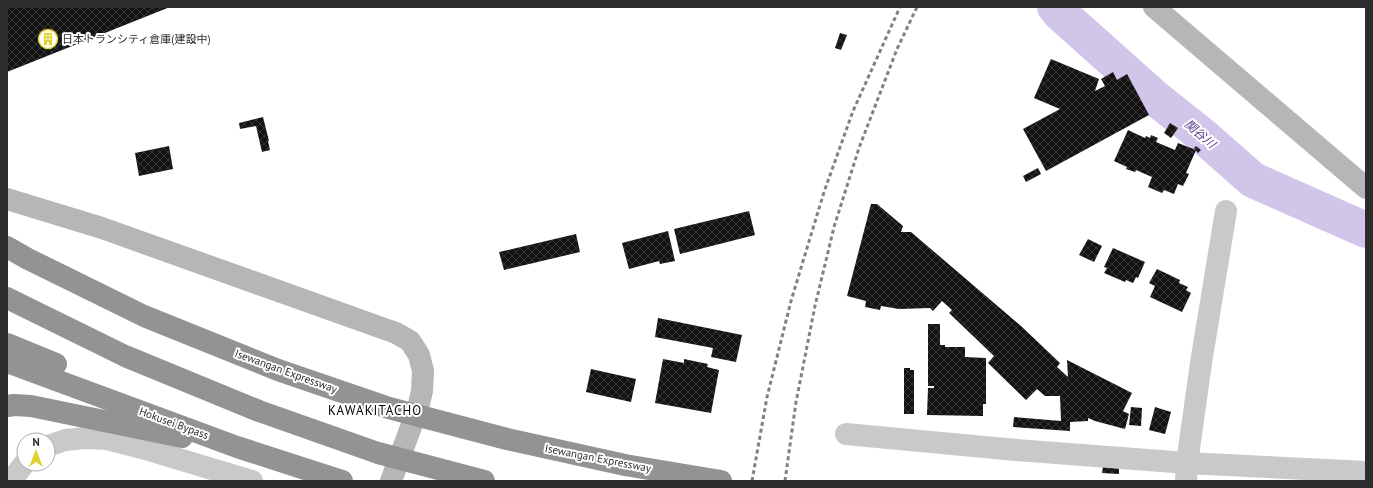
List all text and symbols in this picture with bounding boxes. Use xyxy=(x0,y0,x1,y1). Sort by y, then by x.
building icon: 日本トランシティ倉庫(建設中) xyxy=(37,28,59,50)
place label: 日本トランシティ倉庫(建設中) xyxy=(62,32,211,46)
water label: 関谷川 xyxy=(1182,116,1220,152)
street label: Isewangan Expressway xyxy=(233,346,340,396)
district label: KAWAKITACHO xyxy=(328,402,422,419)
street label: Hokusei Bypass xyxy=(137,404,211,442)
north arrow xyxy=(16,432,56,472)
text: N xyxy=(32,435,40,449)
street label: Isewangan Expressway xyxy=(544,441,653,475)

